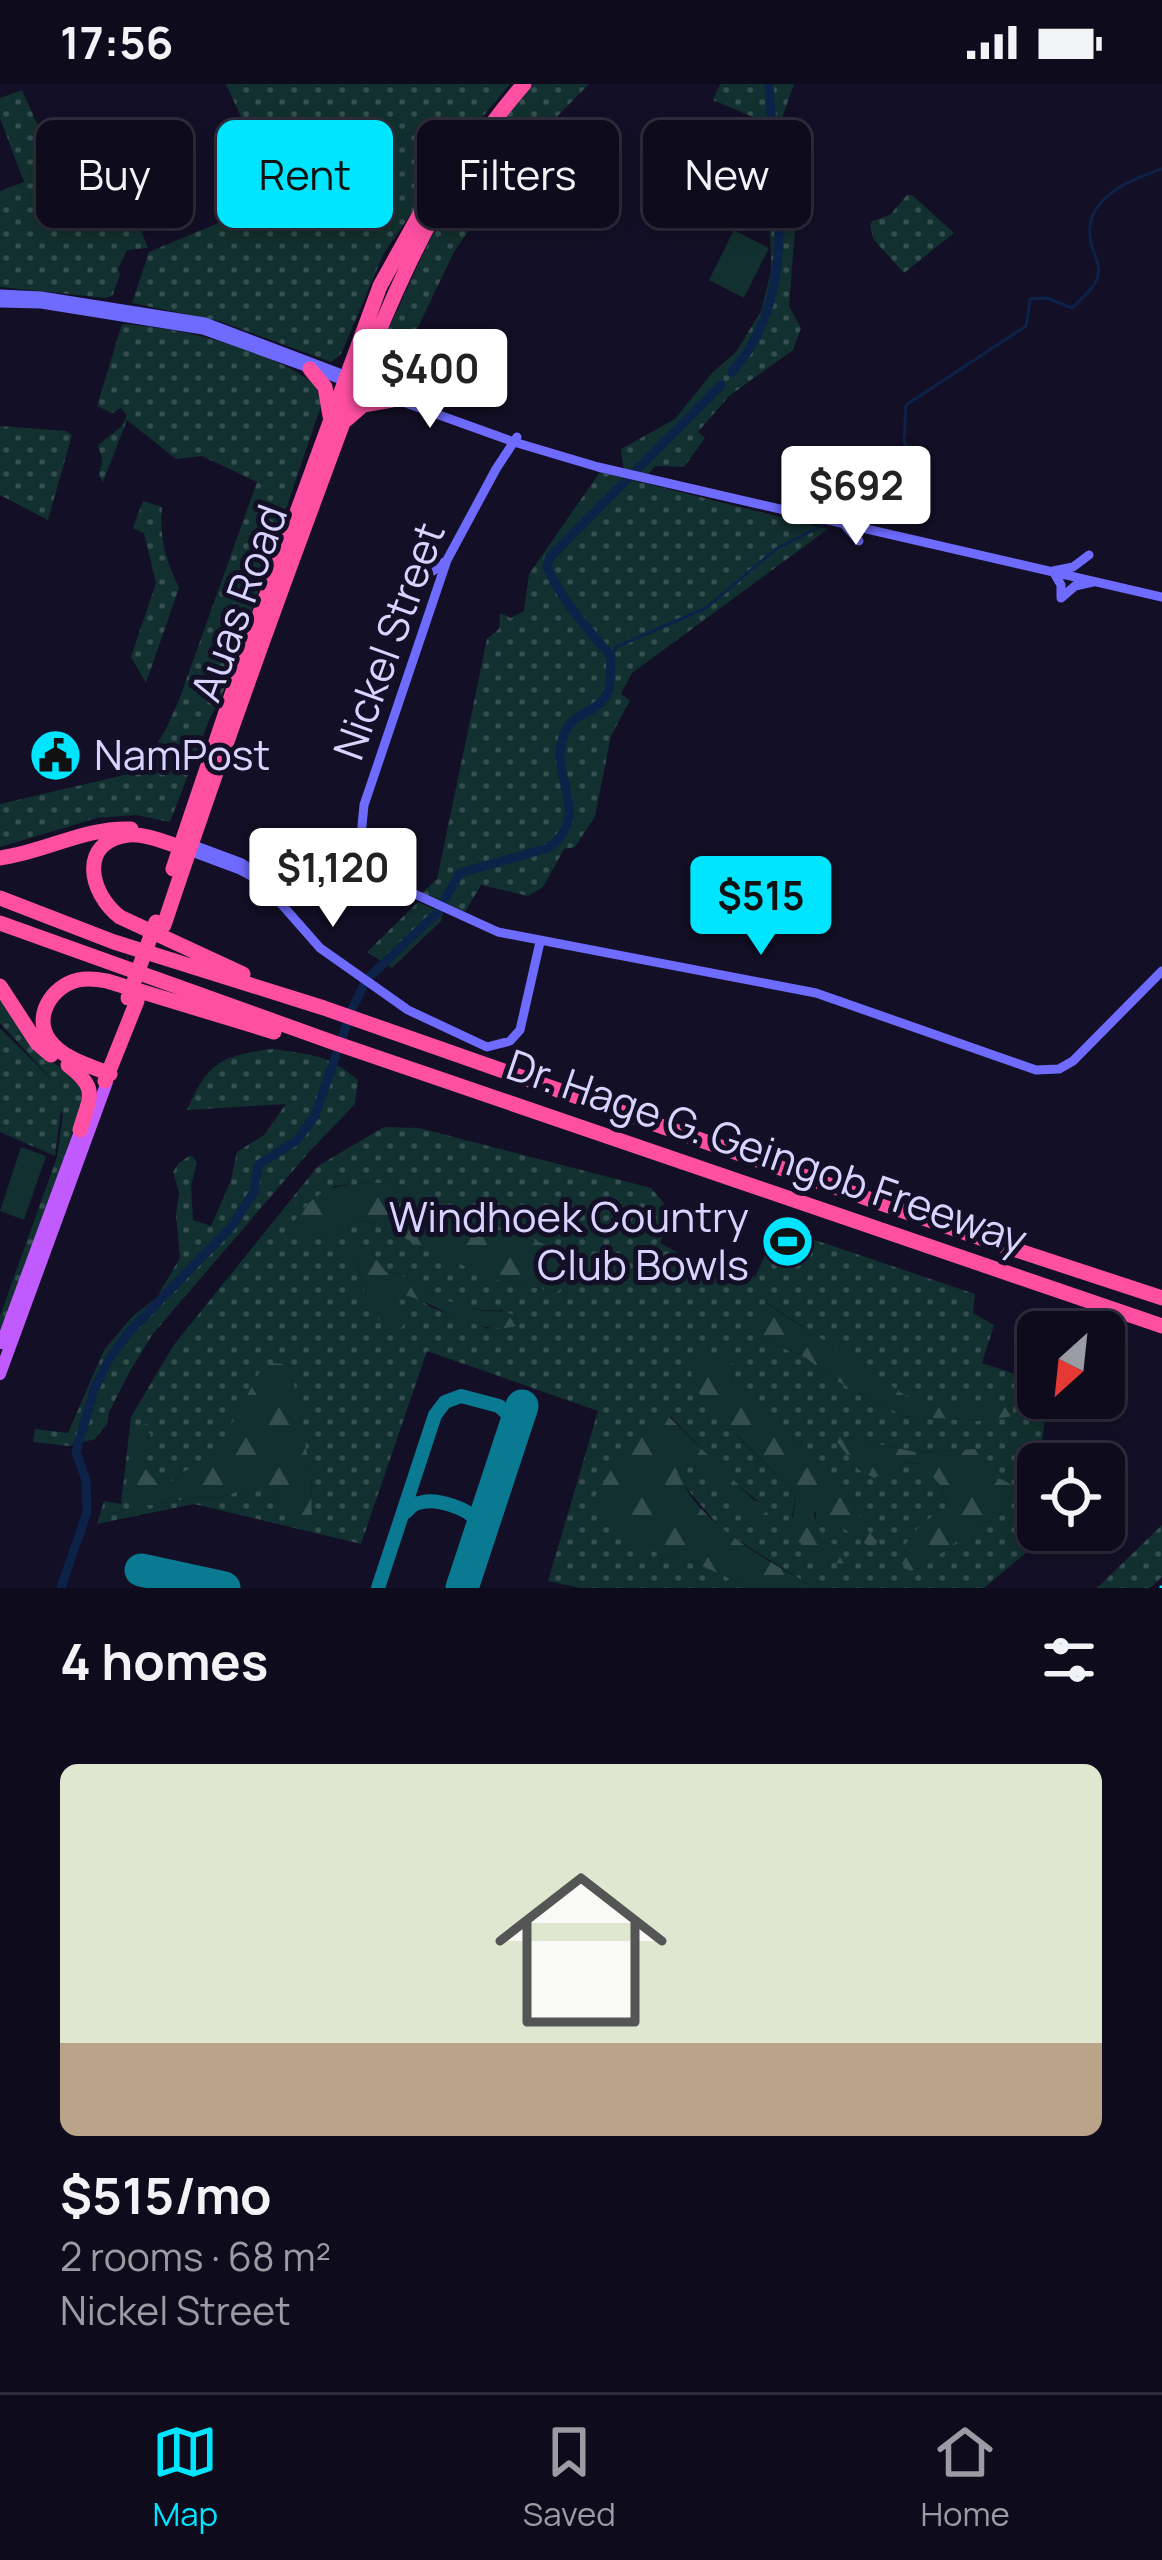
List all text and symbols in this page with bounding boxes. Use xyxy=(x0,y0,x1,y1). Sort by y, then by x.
text: 17:56 xyxy=(60,11,173,73)
chip: Buy xyxy=(36,120,193,228)
chip: Rent xyxy=(217,120,393,228)
chip: Filters xyxy=(417,120,619,228)
chip: New xyxy=(643,120,811,228)
pin: $400 xyxy=(359,329,501,431)
text: $400 xyxy=(380,341,480,395)
pin: $692 xyxy=(785,446,927,548)
text: $692 xyxy=(808,458,904,512)
street label: Auas Road xyxy=(176,496,300,709)
street label: Nickel Street xyxy=(318,514,458,767)
place label: NamPost xyxy=(94,725,270,783)
public building icon: NamPost xyxy=(27,727,83,783)
pin: $1,120 xyxy=(235,828,431,930)
text: $1,120 xyxy=(276,840,390,894)
pin: $515 xyxy=(690,856,832,958)
text: $515 xyxy=(717,868,805,922)
street label: Dr. Hage G. Geingob Freeway xyxy=(499,1035,1035,1267)
place label: Windhoek Country Club Bowls xyxy=(389,1187,749,1293)
sports icon: Windhoek Country Club Bowls xyxy=(760,1213,816,1269)
north arrow xyxy=(1017,1311,1125,1419)
map controls xyxy=(1017,1311,1125,1551)
button: locate xyxy=(1017,1443,1125,1551)
text: 4 homes xyxy=(60,1626,268,1695)
icon: filters xyxy=(1036,1627,1102,1693)
icon: home xyxy=(473,1842,689,2058)
text: $515/mo xyxy=(60,2160,272,2229)
text: 2 rooms · 68 m² xyxy=(60,2229,331,2283)
text: Nickel Street xyxy=(60,2283,291,2337)
tab: Map xyxy=(152,2419,218,2536)
tab: Saved xyxy=(523,2419,616,2536)
tab: Home xyxy=(920,2419,1010,2536)

